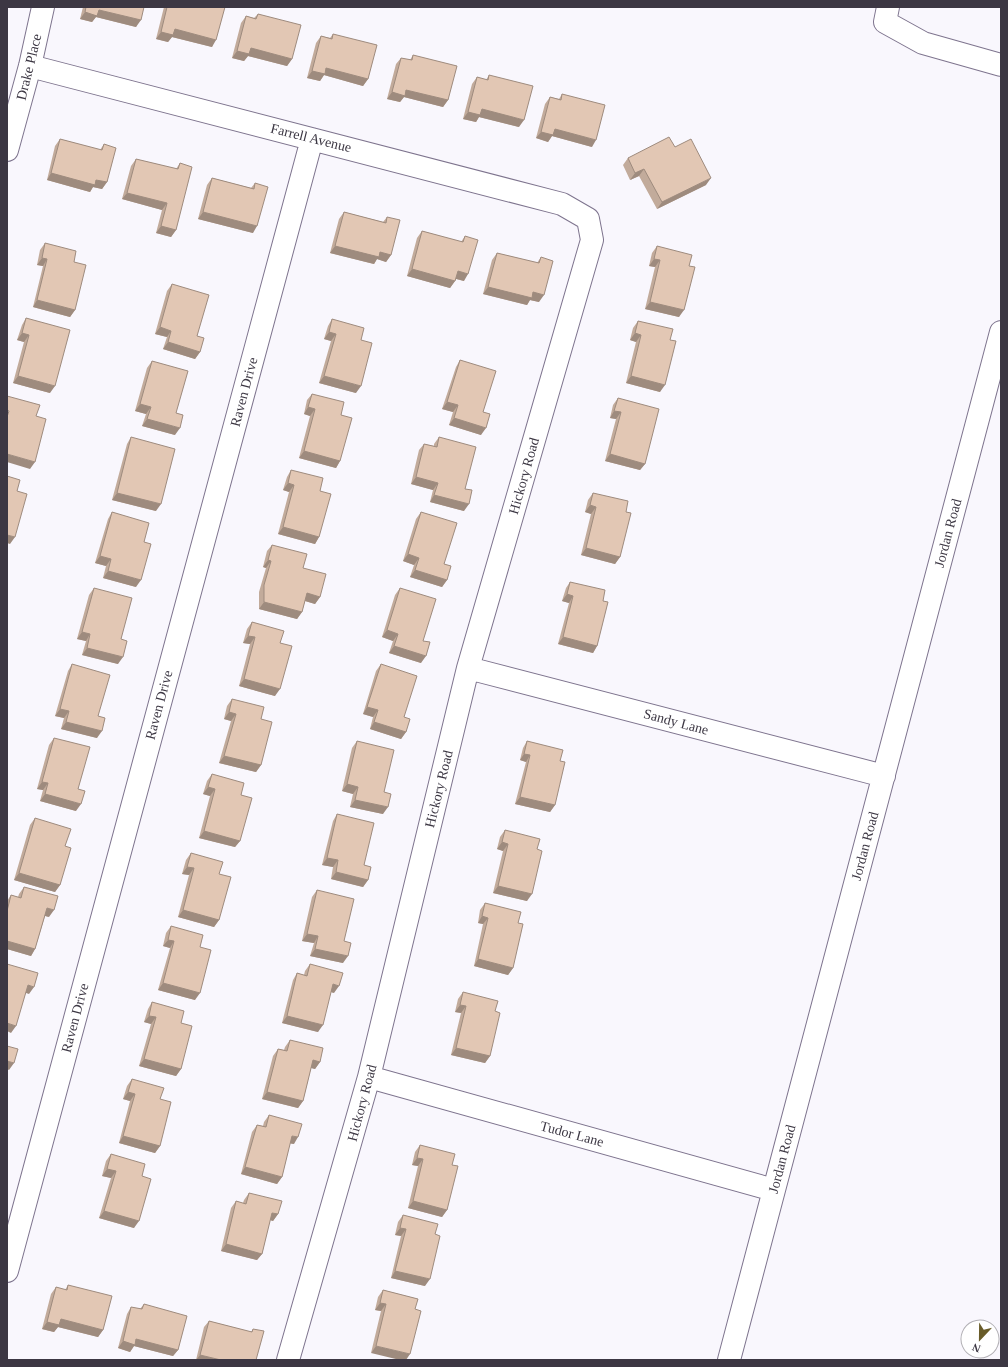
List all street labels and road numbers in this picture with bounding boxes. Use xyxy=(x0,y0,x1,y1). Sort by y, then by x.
street label: Drake Place xyxy=(13,32,45,102)
street label: Farrell Avenue xyxy=(269,121,353,155)
street label: Raven Drive xyxy=(228,356,260,428)
street label: Hickory Road xyxy=(506,436,542,516)
street label: Jordan Road xyxy=(932,497,964,569)
street label: Raven Drive xyxy=(143,669,175,741)
street label: Sandy Lane xyxy=(642,706,710,738)
street label: Hickory Road xyxy=(422,749,456,829)
street label: Jordan Road xyxy=(849,810,881,882)
street label: Raven Drive xyxy=(59,982,91,1054)
street label: Hickory Road xyxy=(345,1063,379,1143)
street label: Tudor Lane xyxy=(539,1118,605,1150)
street label: Jordan Road xyxy=(766,1123,798,1195)

